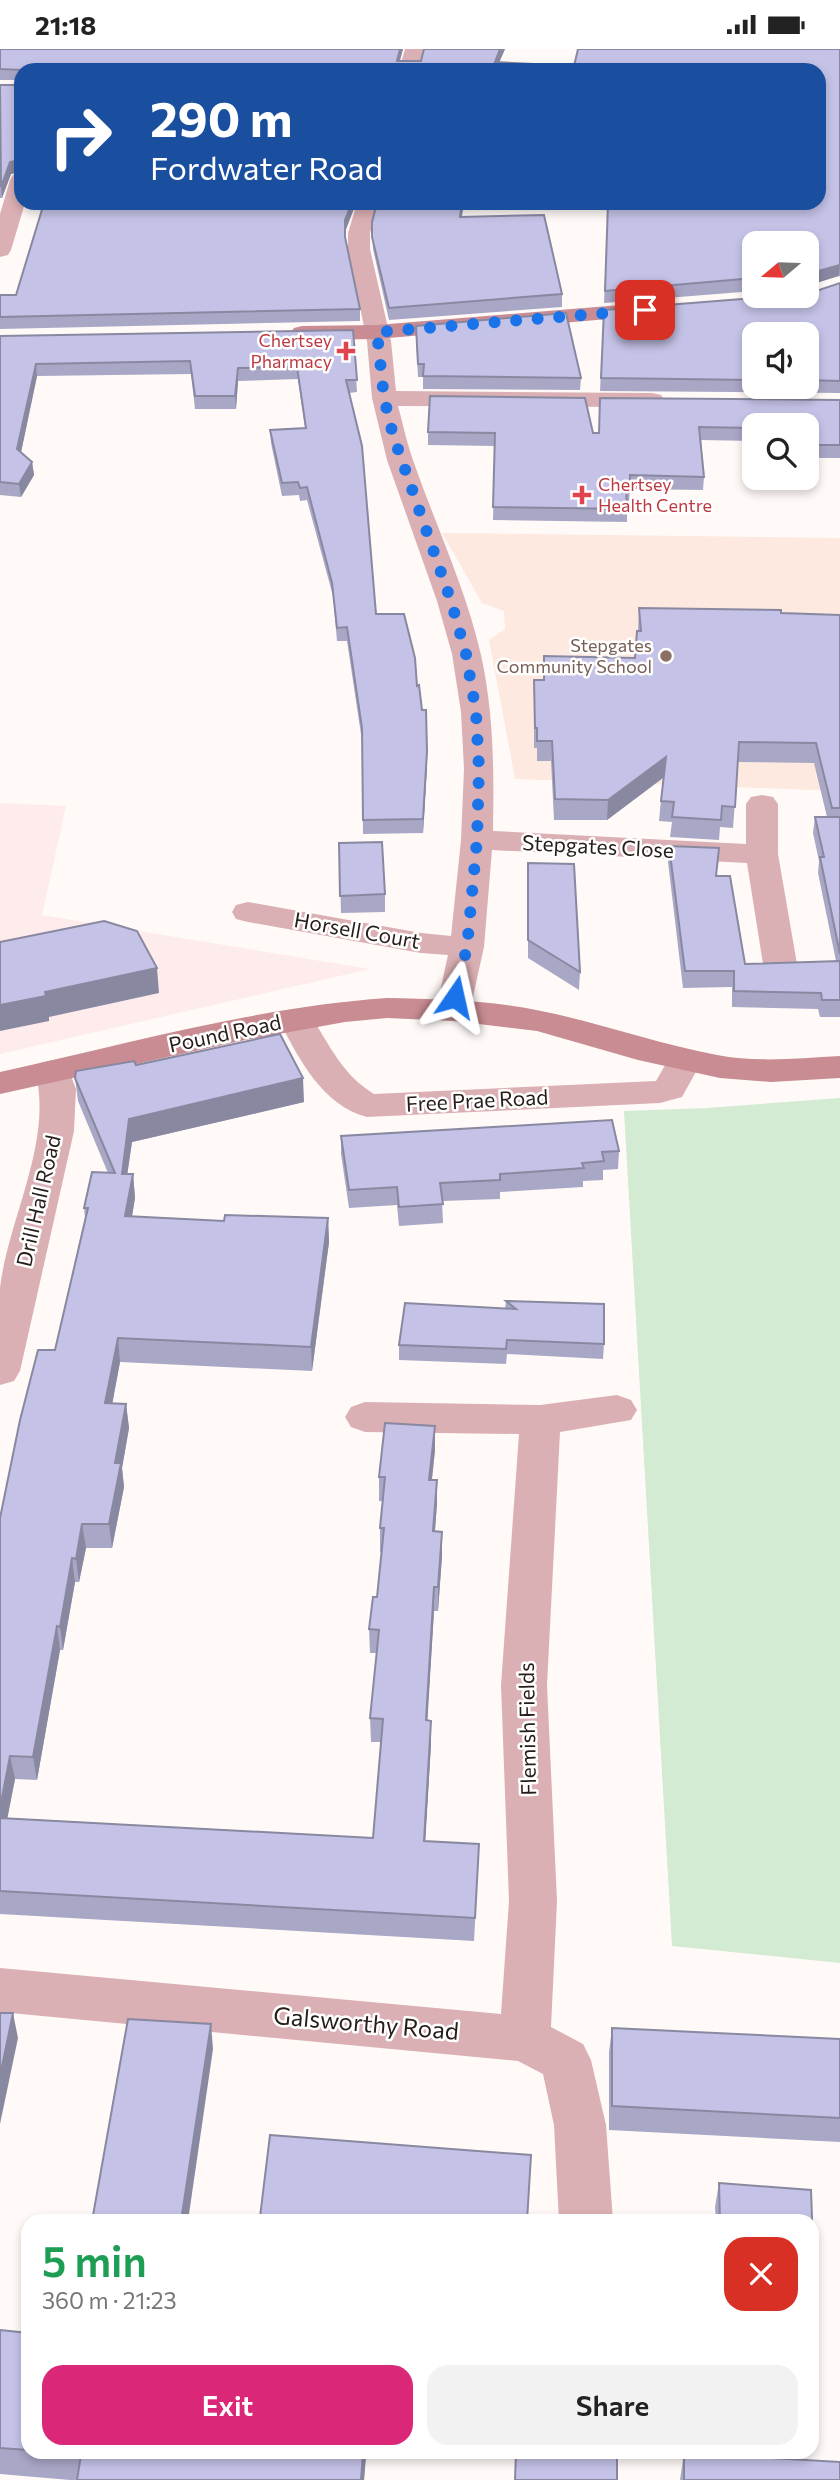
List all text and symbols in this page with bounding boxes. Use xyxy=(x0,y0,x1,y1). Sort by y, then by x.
text: 21:18 xyxy=(35,9,96,40)
text: 290 m xyxy=(150,87,292,147)
icon: right xyxy=(35,91,126,182)
text: Fordwater Road xyxy=(150,147,383,187)
north arrow xyxy=(742,231,819,308)
map controls xyxy=(742,231,819,490)
pin xyxy=(615,280,675,340)
icon: arrive xyxy=(626,291,664,329)
button: sound xyxy=(742,322,819,399)
place label: Chertsey Pharmacy xyxy=(250,329,332,372)
marker: Chertsey Pharmacy xyxy=(338,343,354,359)
button: search xyxy=(742,413,819,490)
place label: Chertsey Health Centre xyxy=(598,473,712,516)
marker: Chertsey Health Centre xyxy=(572,485,592,505)
place label: Stepgates Community School xyxy=(497,634,652,677)
marker: Stepgates Community School xyxy=(658,648,674,664)
street label: Stepgates Close xyxy=(521,829,675,862)
street label: Horsell Court xyxy=(292,906,422,953)
position arrow xyxy=(418,960,492,1034)
street label: Pound Road xyxy=(166,1008,283,1057)
street label: Free Prae Road xyxy=(405,1083,549,1116)
street label: Drill Hall Road xyxy=(10,1132,65,1269)
street label: Flemish Fields xyxy=(513,1662,540,1796)
street label: Galsworthy Road xyxy=(272,2000,460,2045)
text: 5 min xyxy=(42,2234,147,2286)
button: close xyxy=(724,2237,798,2311)
text: 360 m · 21:23 xyxy=(42,2286,177,2314)
button: Exit xyxy=(42,2365,413,2445)
button: Share xyxy=(427,2365,798,2445)

